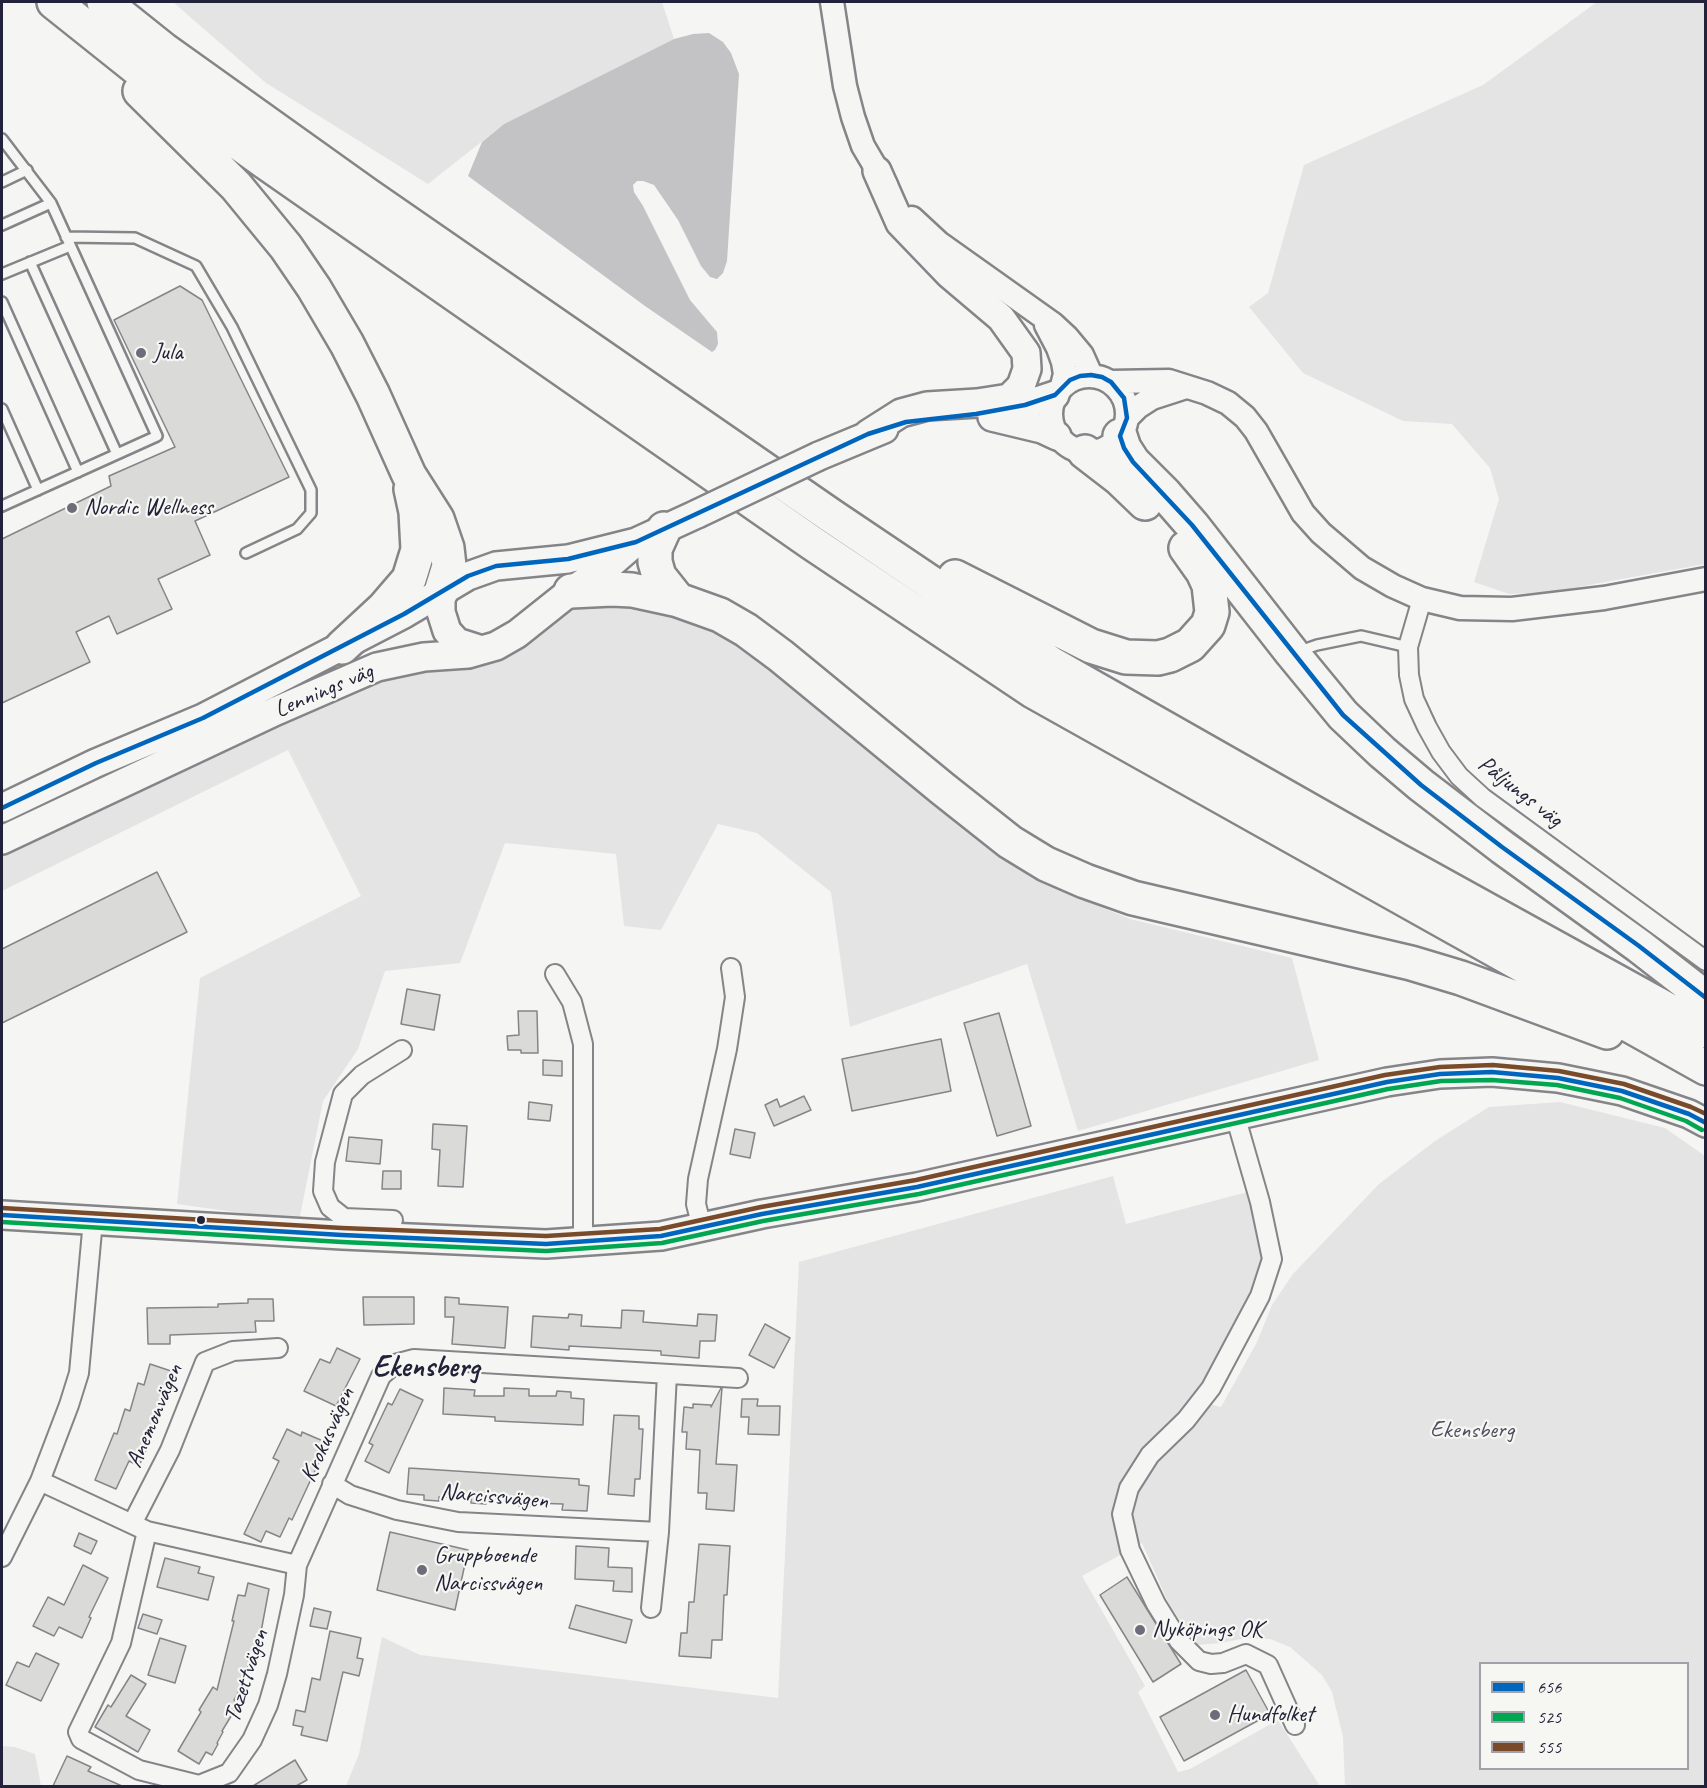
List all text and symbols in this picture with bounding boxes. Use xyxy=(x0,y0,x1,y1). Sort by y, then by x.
place label: Jula xyxy=(153,339,183,367)
marker: Jula xyxy=(134,346,148,360)
place label: Nordic Wellness xyxy=(84,494,213,522)
marker: Nordic Wellness xyxy=(65,501,79,515)
street label: Lennings väg xyxy=(270,657,378,725)
street label: Påljungs väg xyxy=(1472,750,1568,834)
unlabelled marker xyxy=(195,1214,207,1226)
district label: Ekensberg xyxy=(373,1350,479,1386)
street label: Anemonvägen xyxy=(120,1360,190,1472)
street label: Krokusvägen xyxy=(294,1383,362,1487)
park label: Ekensberg xyxy=(1430,1417,1514,1445)
street label: Narcissvägen xyxy=(439,1478,549,1516)
place label: Gruppboende Narcissvägen xyxy=(434,1542,542,1598)
marker: Gruppboende Narcissvägen xyxy=(415,1563,429,1577)
place label: Nyköpings OK xyxy=(1152,1616,1263,1644)
marker: Nyköpings OK xyxy=(1133,1623,1147,1637)
street label: Tazettvägen xyxy=(218,1626,276,1726)
legend xyxy=(1479,1662,1689,1770)
text: 656 xyxy=(1537,1676,1561,1698)
place label: Hundfolket xyxy=(1227,1701,1314,1729)
text: 525 xyxy=(1537,1706,1561,1728)
marker: Hundfolket xyxy=(1208,1708,1222,1722)
text: 555 xyxy=(1537,1736,1561,1758)

